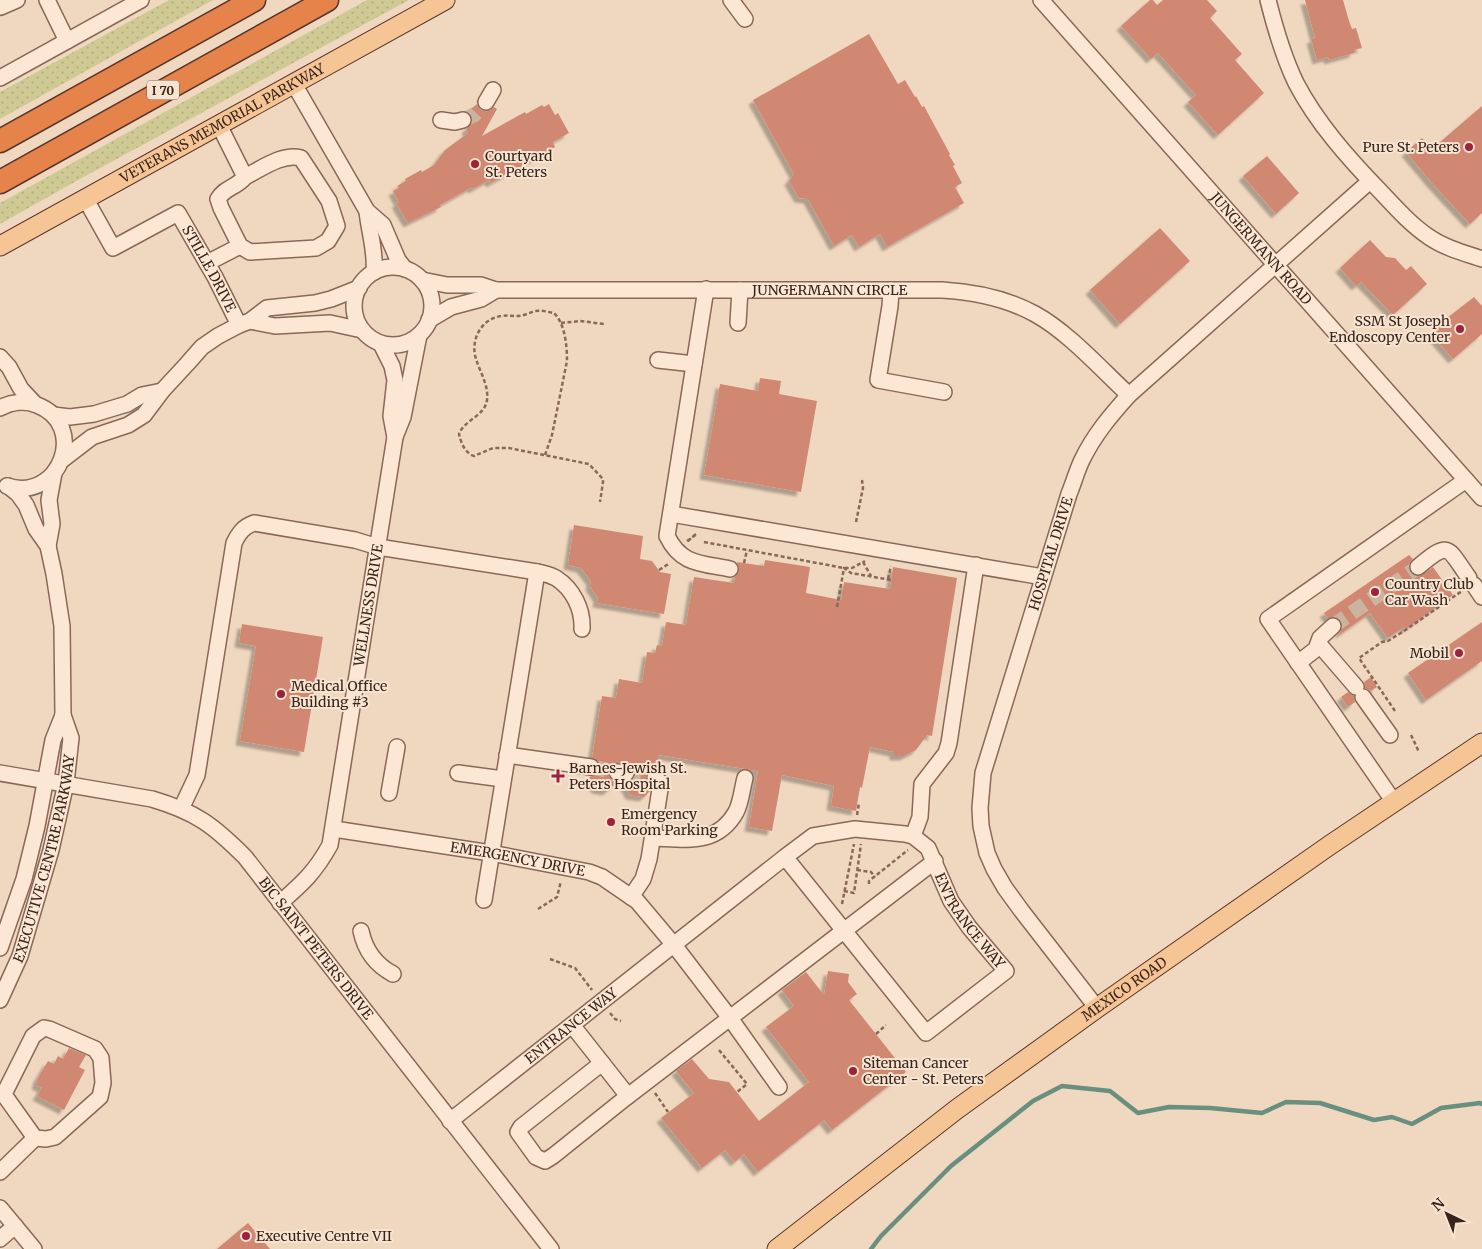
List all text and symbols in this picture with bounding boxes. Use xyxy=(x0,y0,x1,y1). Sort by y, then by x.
street label: VETERANS MEMORIAL PARKWAY xyxy=(116,59,329,187)
road number: I 70 xyxy=(147,80,179,100)
place label: Pure St. Peters xyxy=(1363,138,1459,156)
marker: Pure St. Peters xyxy=(1463,141,1475,153)
place label: Courtyard St. Peters xyxy=(485,147,553,181)
marker: Courtyard St. Peters xyxy=(469,158,481,170)
street label: JUNGERMANN ROAD xyxy=(1206,188,1316,309)
street label: STILLE DRIVE xyxy=(178,222,240,315)
street label: JUNGERMANN CIRCLE xyxy=(751,281,907,299)
place label: SSM St Joseph Endoscopy Center xyxy=(1329,312,1450,346)
marker: SSM St Joseph Endoscopy Center xyxy=(1454,323,1466,335)
street label: HOSPITAL DRIVE xyxy=(1025,495,1077,613)
street label: WELLNESS DRIVE xyxy=(349,542,387,669)
place label: Country Club Car Wash xyxy=(1385,575,1474,609)
marker: Country Club Car Wash xyxy=(1369,586,1381,598)
place label: Mobil xyxy=(1410,644,1450,662)
marker: Mobil xyxy=(1453,647,1465,659)
place label: Medical Office Building #3 xyxy=(291,677,387,711)
marker: Medical Office Building #3 xyxy=(275,688,287,700)
street label: EXECUTIVE CENTRE PARKWAY xyxy=(9,752,78,966)
place label: Barnes-Jewish St. Peters Hospital xyxy=(569,759,687,793)
marker: Barnes-Jewish St. Peters Hospital xyxy=(551,769,565,783)
place label: Emergency Room Parking xyxy=(621,805,718,839)
marker: Emergency Room Parking xyxy=(605,816,617,828)
street label: EMERGENCY DRIVE xyxy=(449,838,587,880)
street label: ENTRANCE WAY xyxy=(931,870,1010,973)
street label: BJC SAINT PETERS DRIVE xyxy=(255,873,377,1023)
street label: MEXICO ROAD xyxy=(1078,953,1171,1025)
street label: ENTRANCE WAY xyxy=(521,983,622,1068)
place label: Siteman Cancer Center - St. Peters xyxy=(863,1054,984,1088)
marker: Siteman Cancer Center - St. Peters xyxy=(847,1065,859,1077)
north arrow xyxy=(1422,1189,1472,1239)
text: N xyxy=(1428,1194,1448,1215)
place label: Executive Centre VII xyxy=(256,1227,392,1245)
marker: Executive Centre VII xyxy=(240,1230,252,1242)

